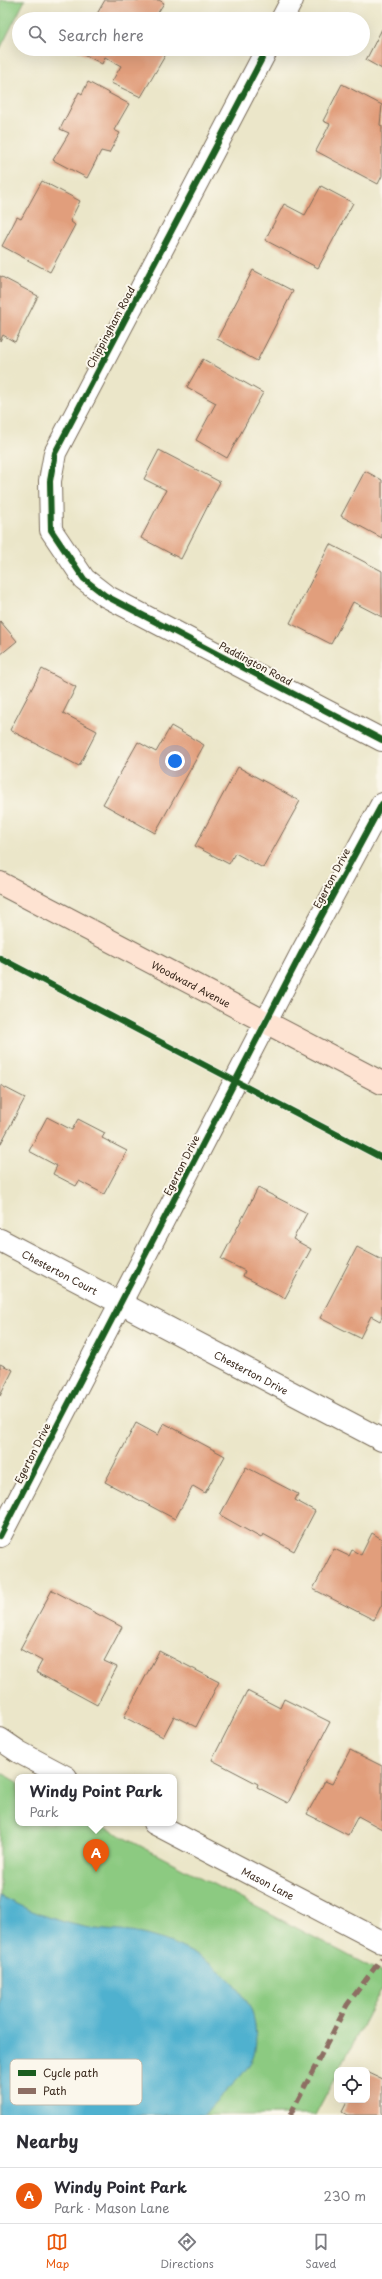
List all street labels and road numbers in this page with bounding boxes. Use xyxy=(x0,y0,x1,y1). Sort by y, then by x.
street label: Chippingham Road xyxy=(82,283,138,371)
street label: Paddington Road xyxy=(217,637,295,689)
street label: Egerton Drive xyxy=(309,845,353,911)
street label: Woodward Avenue xyxy=(149,956,234,1010)
street label: Egerton Drive xyxy=(159,1132,203,1198)
street label: Chesterton Court xyxy=(20,1245,101,1298)
street label: Chesterton Drive xyxy=(212,1346,291,1397)
street label: Egerton Drive xyxy=(10,1420,54,1486)
street label: Mason Lane xyxy=(239,1863,298,1903)

